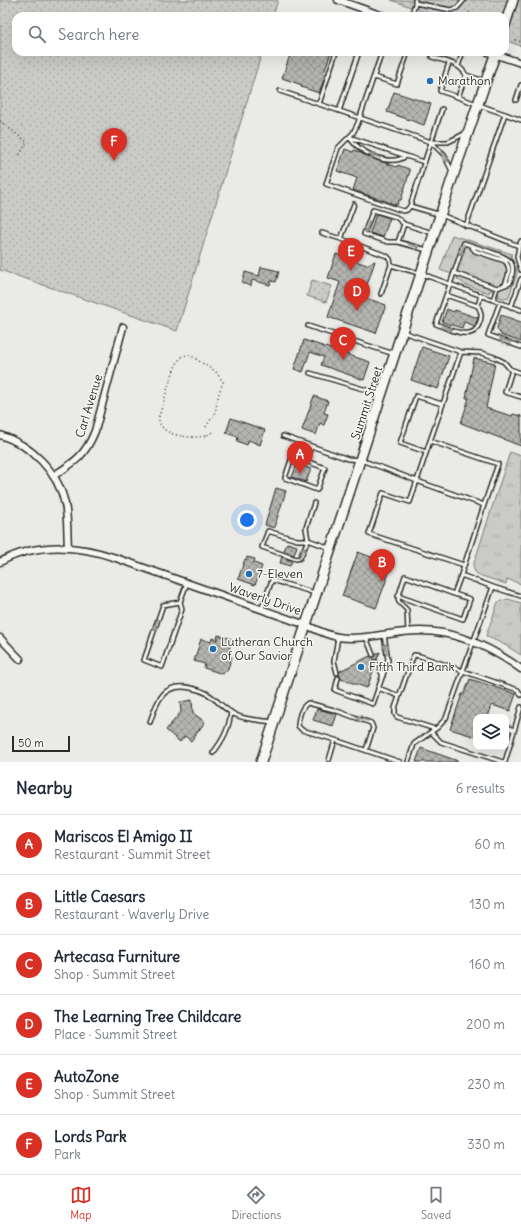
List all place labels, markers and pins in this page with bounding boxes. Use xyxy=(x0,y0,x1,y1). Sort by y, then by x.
place label: Marathon xyxy=(438,73,491,88)
marker: Marathon xyxy=(425,76,435,86)
pin: F xyxy=(101,128,127,161)
pin: E xyxy=(338,238,364,271)
pin: D xyxy=(344,278,370,311)
pin: C xyxy=(330,327,356,360)
pin: A xyxy=(287,441,313,474)
pin: B xyxy=(369,549,395,582)
place label: 7-Eleven xyxy=(257,566,303,581)
marker: 7-Eleven xyxy=(244,569,254,579)
place label: Lutheran Church of Our Savior xyxy=(221,634,313,663)
marker: Lutheran Church of Our Savior xyxy=(208,644,218,654)
place label: Fifth Third Bank xyxy=(369,659,455,674)
marker: Fifth Third Bank xyxy=(356,662,366,672)

